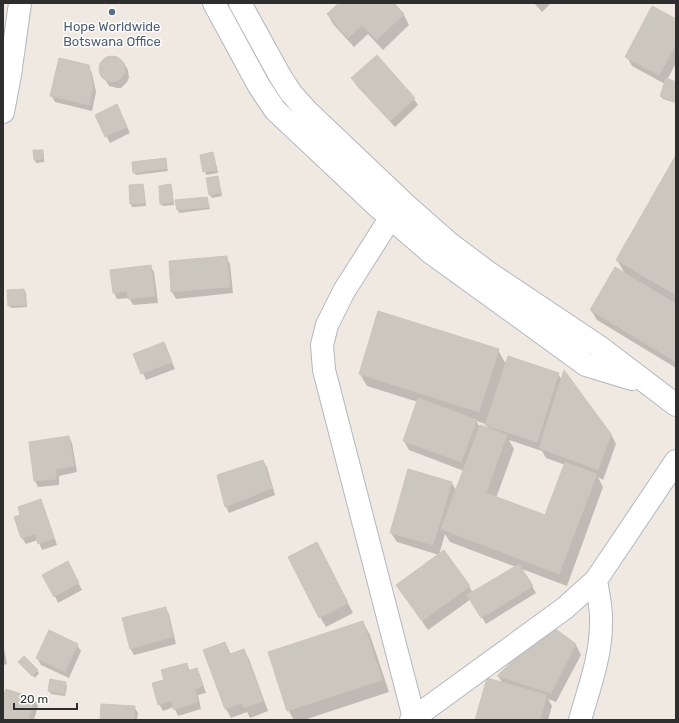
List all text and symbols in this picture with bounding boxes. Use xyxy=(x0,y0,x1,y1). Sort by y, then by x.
marker: Hope Worldwide Botswana Office xyxy=(107,7,117,17)
place label: Hope Worldwide Botswana Office xyxy=(63,19,161,49)
scale bar xyxy=(14,685,77,711)
text: 20 m xyxy=(20,692,48,706)

